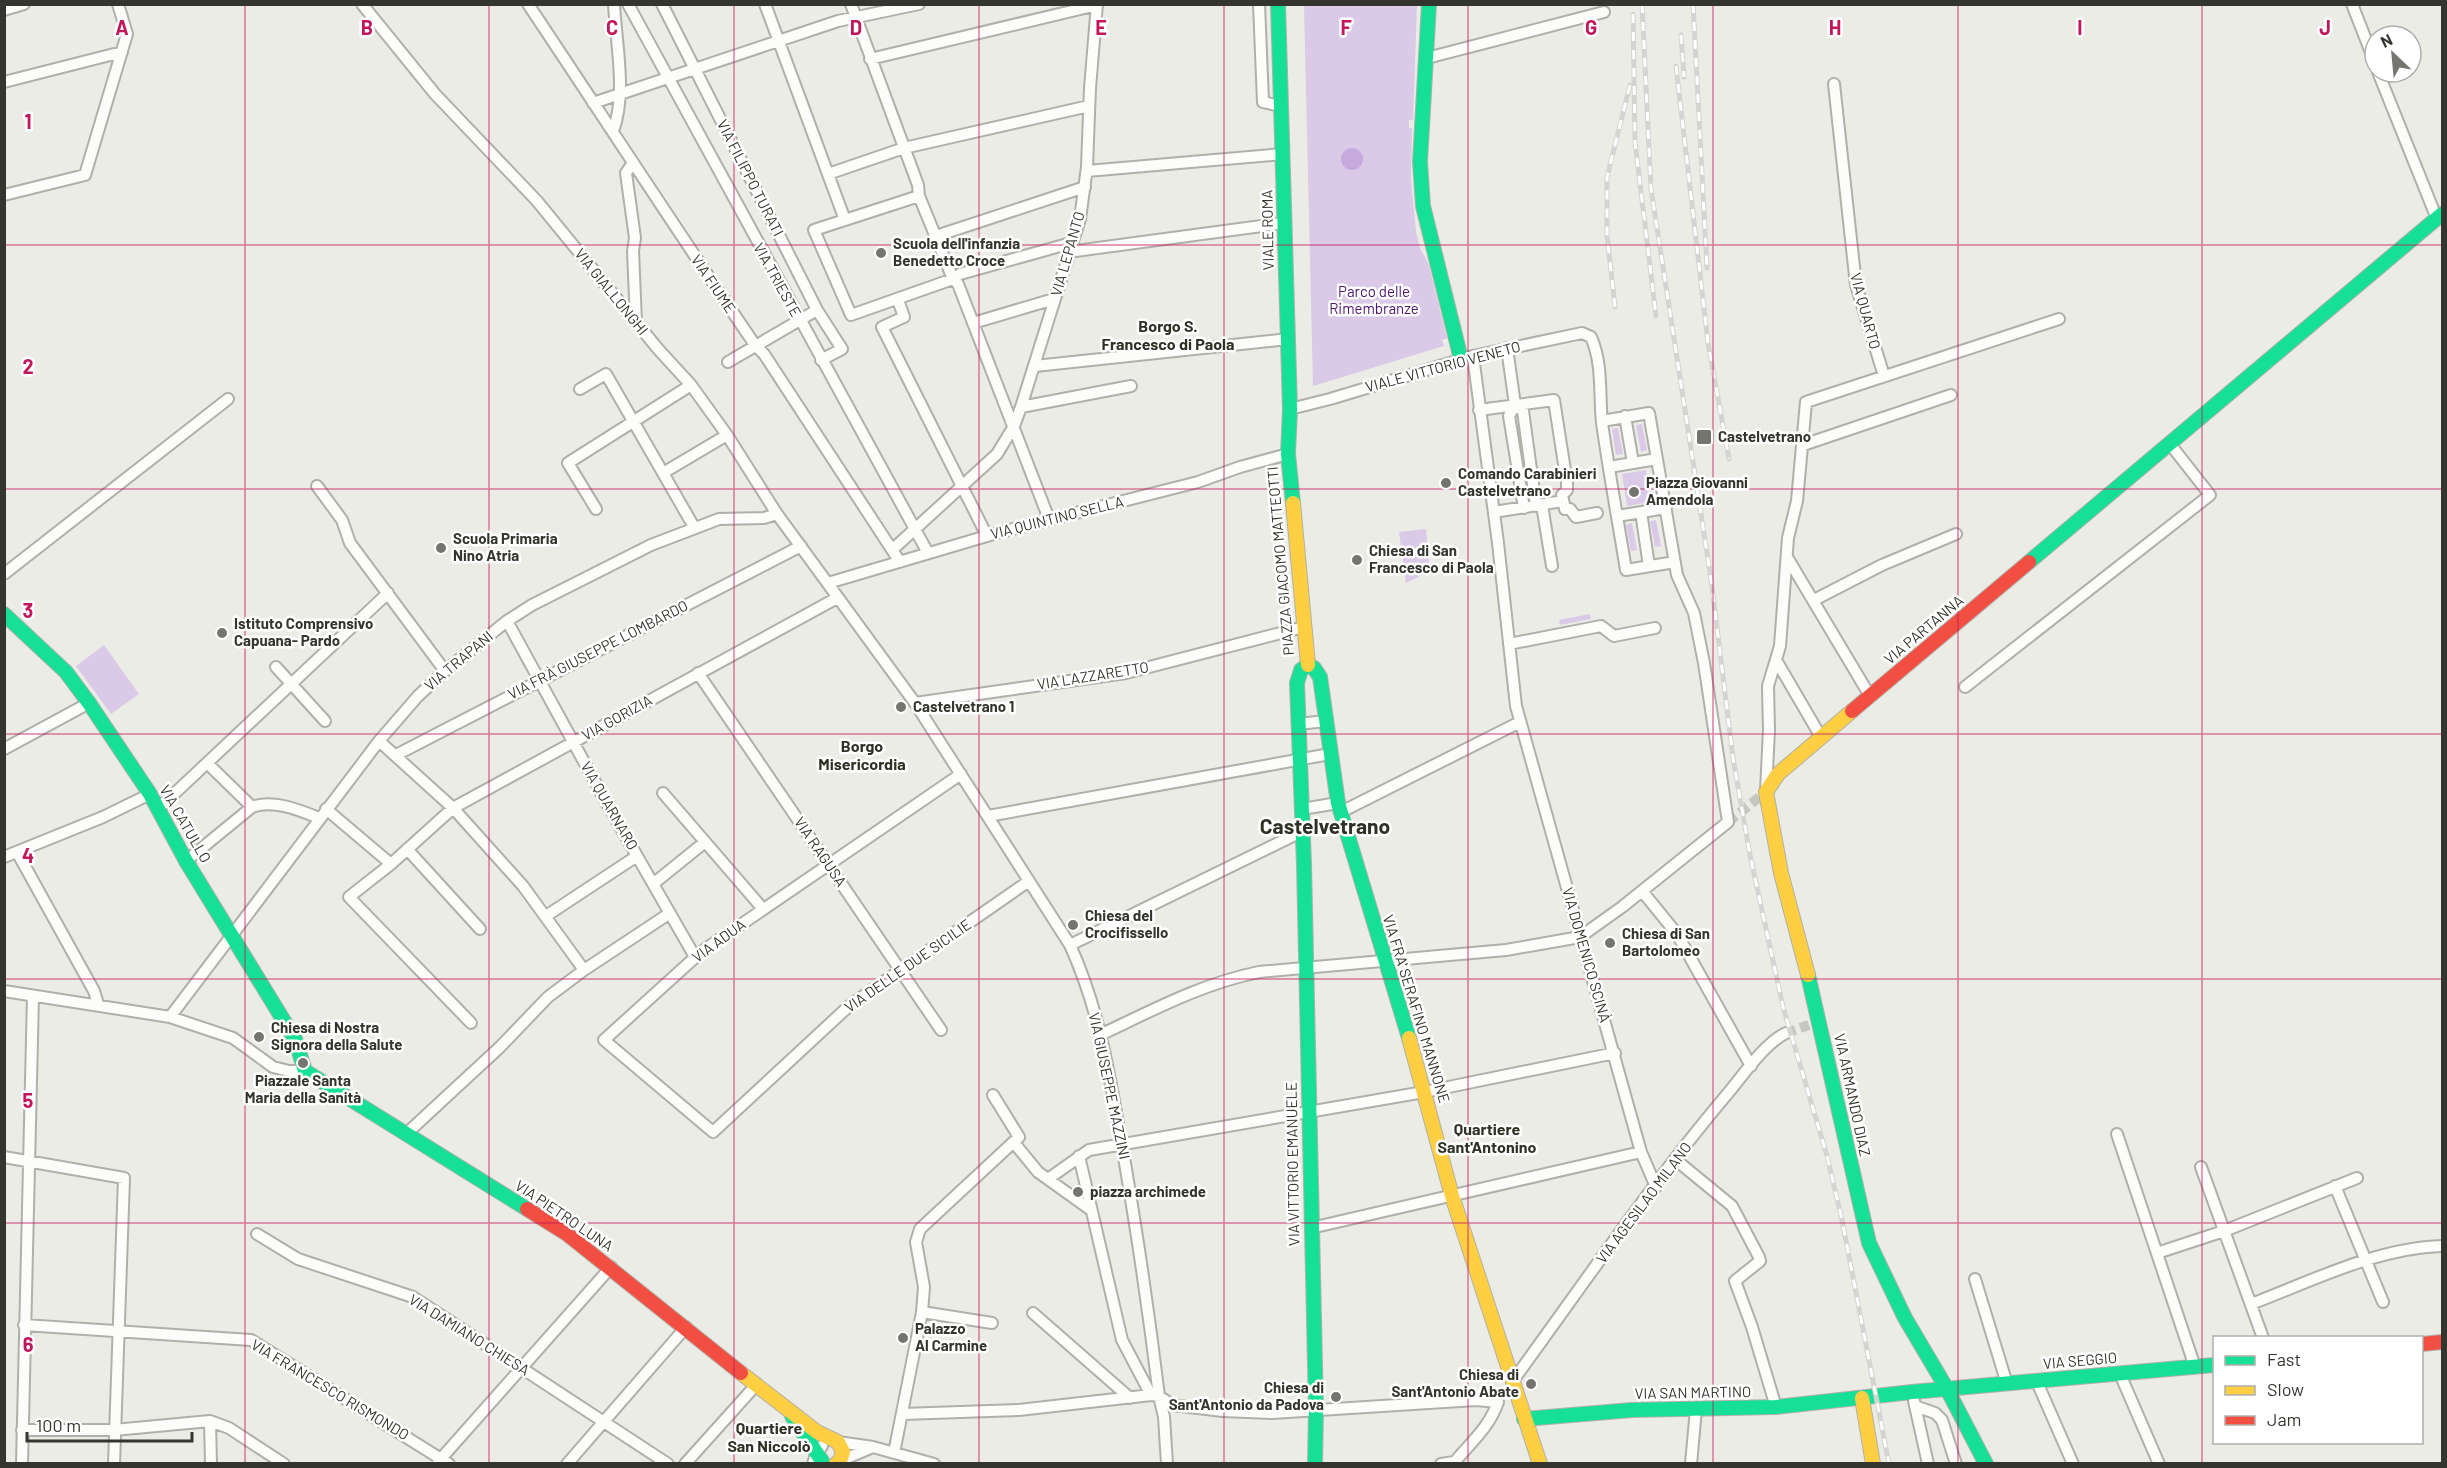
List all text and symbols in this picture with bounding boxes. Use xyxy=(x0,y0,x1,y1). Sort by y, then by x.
text: A xyxy=(115,15,129,39)
text: B xyxy=(361,15,373,39)
text: C xyxy=(606,15,618,39)
text: D xyxy=(850,15,862,39)
text: E xyxy=(1095,15,1107,39)
text: F xyxy=(1340,15,1352,39)
text: G xyxy=(1585,15,1597,39)
text: H xyxy=(1829,15,1841,39)
text: I xyxy=(2077,15,2083,39)
text: J xyxy=(2319,15,2331,39)
north arrow xyxy=(2363,24,2423,84)
text: N xyxy=(2377,29,2395,51)
text: 1 xyxy=(24,109,32,133)
street label: VIA FILIPPO TURATI xyxy=(714,116,788,239)
street label: VIALE ROMA xyxy=(1257,189,1277,271)
street label: VIA LEPANTO xyxy=(1046,209,1088,298)
place label: Scuola dell'infanzia Benedetto Croce xyxy=(893,234,1020,269)
street label: VIA TRIESTE xyxy=(750,239,806,320)
street label: VIA GIALLONGHI xyxy=(571,244,652,338)
marker: Scuola dell'infanzia Benedetto Croce xyxy=(874,246,888,260)
street label: VIA FIUME xyxy=(688,251,740,316)
street label: VIA QUARTO xyxy=(1847,271,1885,351)
park label: Parco delle Rimembranze xyxy=(1329,282,1419,317)
district label: Borgo S. Francesco di Paola xyxy=(1102,316,1234,353)
street label: VIALE VITTORIO VENETO xyxy=(1363,337,1522,395)
text: 2 xyxy=(22,354,34,378)
place label: Castelvetrano xyxy=(1718,427,1811,445)
marker: Castelvetrano xyxy=(1695,428,1713,446)
place label: Comando Carabinieri Castelvetrano xyxy=(1458,464,1597,499)
street label: PIAZZA GIACOMO MATTEOTTI xyxy=(1263,466,1297,656)
place label: Piazza Giovanni Amendola xyxy=(1646,473,1748,508)
marker: Comando Carabinieri Castelvetrano xyxy=(1439,476,1453,490)
marker: Piazza Giovanni Amendola xyxy=(1627,485,1641,499)
street label: VIA QUINTINO SELLA xyxy=(988,492,1125,542)
place label: Scuola Primaria Nino Atria xyxy=(453,529,558,564)
marker: Scuola Primaria Nino Atria xyxy=(434,541,448,555)
place label: Chiesa di San Francesco di Paola xyxy=(1369,541,1494,576)
marker: Chiesa di San Francesco di Paola xyxy=(1350,553,1364,567)
street label: VIA PARTANNA xyxy=(1880,591,1967,667)
street label: VIA FRÀ GIUSEPPE LOMBARDO xyxy=(504,596,691,703)
text: 3 xyxy=(23,598,33,622)
place label: Istituto Comprensivo Capuana- Pardo xyxy=(234,614,373,649)
marker: Istituto Comprensivo Capuana- Pardo xyxy=(215,626,229,640)
street label: VIA TRAPANI xyxy=(420,626,496,694)
street label: VIA LAZZARETTO xyxy=(1036,657,1150,693)
street label: VIA GORIZIA xyxy=(578,690,655,744)
place label: Castelvetrano 1 xyxy=(913,697,1014,715)
marker: Castelvetrano 1 xyxy=(894,700,908,714)
district label: Borgo Misericordia xyxy=(818,736,906,773)
street label: VIA QUARNARO xyxy=(577,758,642,853)
street label: VIA CATULLO xyxy=(156,781,215,866)
street label: VIA RAGUSA xyxy=(791,813,851,890)
district label: Castelvetrano xyxy=(1260,813,1390,838)
text: 4 xyxy=(22,843,34,867)
street label: VIA DOMENICO SCINÀ xyxy=(1559,885,1615,1024)
place label: Chiesa del Crocifissello xyxy=(1085,906,1168,941)
street label: VIA FRA' SERAFINO MANNONE xyxy=(1380,912,1454,1105)
street label: VIA ADUA xyxy=(688,915,749,966)
street label: VIA DELLE DUE SICILIE xyxy=(841,915,974,1016)
marker: Chiesa del Crocifissello xyxy=(1066,918,1080,932)
place label: Chiesa di San Bartolomeo xyxy=(1622,924,1710,959)
marker: Chiesa di San Bartolomeo xyxy=(1603,936,1617,950)
street label: VIA GIUSEPPE MAZZINI xyxy=(1086,1011,1134,1161)
place label: Chiesa di Nostra Signora della Salute xyxy=(271,1018,402,1053)
marker: Chiesa di Nostra Signora della Salute xyxy=(252,1030,266,1044)
street label: VIA ARMANDO DIAZ xyxy=(1831,1032,1875,1158)
marker: Piazzale Santa Maria della Sanità xyxy=(296,1056,310,1070)
place label: Piazzale Santa Maria della Sanità xyxy=(245,1071,361,1106)
street label: VIA VITTORIO EMANUELE xyxy=(1282,1082,1302,1246)
text: 5 xyxy=(23,1088,34,1112)
district label: Quartiere Sant'Antonino xyxy=(1438,1119,1536,1156)
street label: VIA AGESILAO MILANO xyxy=(1592,1138,1695,1267)
street label: VIA PIETRO LUNA xyxy=(512,1176,617,1255)
place label: piazza archimede xyxy=(1090,1182,1206,1200)
marker: piazza archimede xyxy=(1071,1185,1085,1199)
street label: VIA DAMIANO CHIESA xyxy=(406,1290,533,1379)
place label: Palazzo Al Carmine xyxy=(915,1319,987,1354)
marker: Palazzo Al Carmine xyxy=(896,1331,910,1345)
text: 6 xyxy=(23,1332,34,1356)
street label: VIA FRANCESCO RISMONDO xyxy=(248,1335,413,1443)
legend xyxy=(2213,1336,2423,1444)
street label: VIA SEGGIO xyxy=(2042,1348,2118,1372)
text: Fast xyxy=(2267,1348,2301,1370)
place label: Chiesa di Sant'Antonio Abate xyxy=(1391,1365,1519,1400)
marker: Chiesa di Sant'Antonio Abate xyxy=(1524,1377,1538,1391)
place label: Chiesa di Sant'Antonio da Padova xyxy=(1169,1378,1324,1413)
text: Slow xyxy=(2267,1378,2304,1400)
street label: VIA SAN MARTINO xyxy=(1634,1382,1751,1402)
marker: Chiesa di Sant'Antonio da Padova xyxy=(1329,1390,1343,1404)
scale bar xyxy=(27,1405,192,1443)
text: Jam xyxy=(2267,1408,2301,1430)
text: 100 m xyxy=(36,1414,81,1436)
district label: Quartiere San Niccolò xyxy=(727,1418,811,1455)

